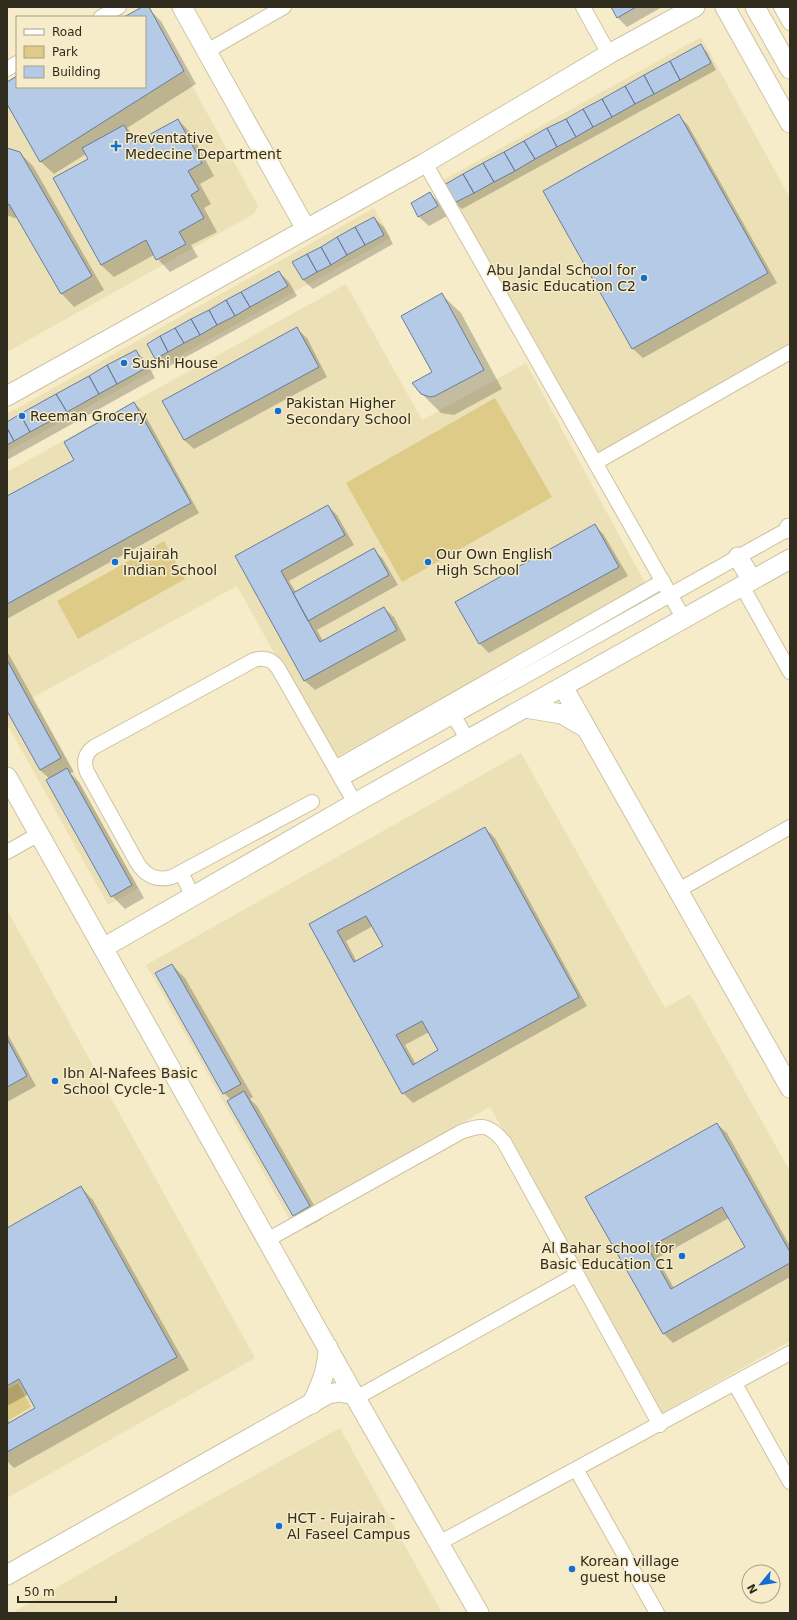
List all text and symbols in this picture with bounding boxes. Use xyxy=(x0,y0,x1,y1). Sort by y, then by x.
legend xyxy=(16,16,146,88)
text: Road xyxy=(52,25,82,39)
text: Park xyxy=(52,45,78,59)
text: Building xyxy=(52,65,101,79)
place label: Preventative Medecine Department xyxy=(125,130,282,162)
marker: Preventative Medecine Department xyxy=(110,140,122,152)
place label: Abu Jandal School for Basic Education C2 xyxy=(487,262,636,294)
marker: Abu Jandal School for Basic Education C2 xyxy=(639,273,649,283)
place label: Sushi House xyxy=(132,355,218,371)
marker: Sushi House xyxy=(119,358,129,368)
place label: Pakistan Higher Secondary School xyxy=(286,395,411,427)
marker: Pakistan Higher Secondary School xyxy=(273,406,283,416)
place label: Reeman Grocery xyxy=(30,408,147,424)
marker: Reeman Grocery xyxy=(17,411,27,421)
place label: Fujairah Indian School xyxy=(123,546,217,578)
place label: Our Own English High School xyxy=(436,546,552,578)
marker: Fujairah Indian School xyxy=(110,557,120,567)
marker: Our Own English High School xyxy=(423,557,433,567)
place label: Ibn Al-Nafees Basic School Cycle-1 xyxy=(63,1065,198,1097)
marker: Ibn Al-Nafees Basic School Cycle-1 xyxy=(50,1076,60,1086)
place label: Al Bahar school for Basic Education C1 xyxy=(540,1240,674,1272)
marker: Al Bahar school for Basic Education C1 xyxy=(677,1251,687,1261)
place label: HCT - Fujairah - Al Faseel Campus xyxy=(287,1510,410,1542)
marker: HCT - Fujairah - Al Faseel Campus xyxy=(274,1521,284,1531)
place label: Korean village guest house xyxy=(580,1553,679,1585)
marker: Korean village guest house xyxy=(567,1564,577,1574)
north arrow xyxy=(741,1564,781,1604)
scale bar xyxy=(18,1578,116,1604)
text: N xyxy=(745,1581,761,1596)
text: 50 m xyxy=(24,1585,55,1599)

